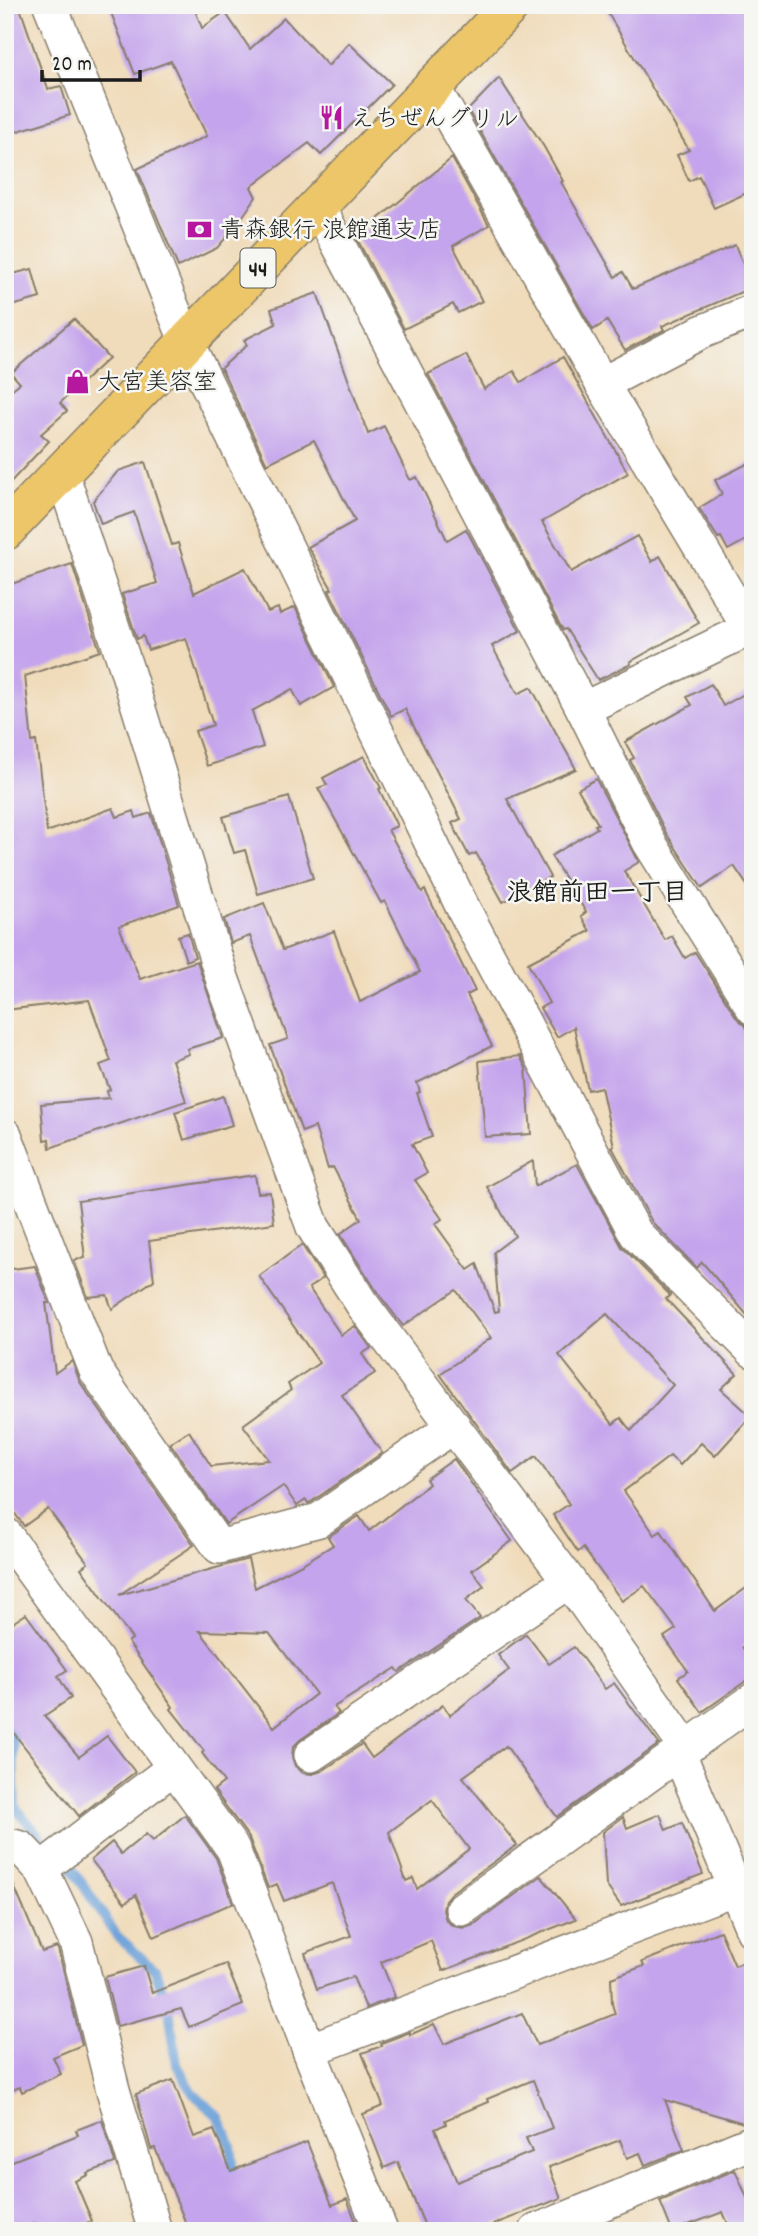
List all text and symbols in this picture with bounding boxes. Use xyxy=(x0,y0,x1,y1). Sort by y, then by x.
scale bar xyxy=(42,38,140,82)
text: 20 m xyxy=(52,51,92,81)
restaurant icon: えちぜんグリル xyxy=(317,104,345,132)
place label: えちぜんグリル xyxy=(351,104,519,138)
bank icon: 青森銀行 浪館通支店 xyxy=(186,215,214,243)
place label: 青森銀行 浪館通支店 xyxy=(220,215,442,249)
road number: 44 xyxy=(240,248,276,288)
shop icon: 大宮美容室 xyxy=(63,367,91,395)
place label: 大宮美容室 xyxy=(97,367,217,401)
district label: 浪館前田一丁目 xyxy=(506,876,688,913)

